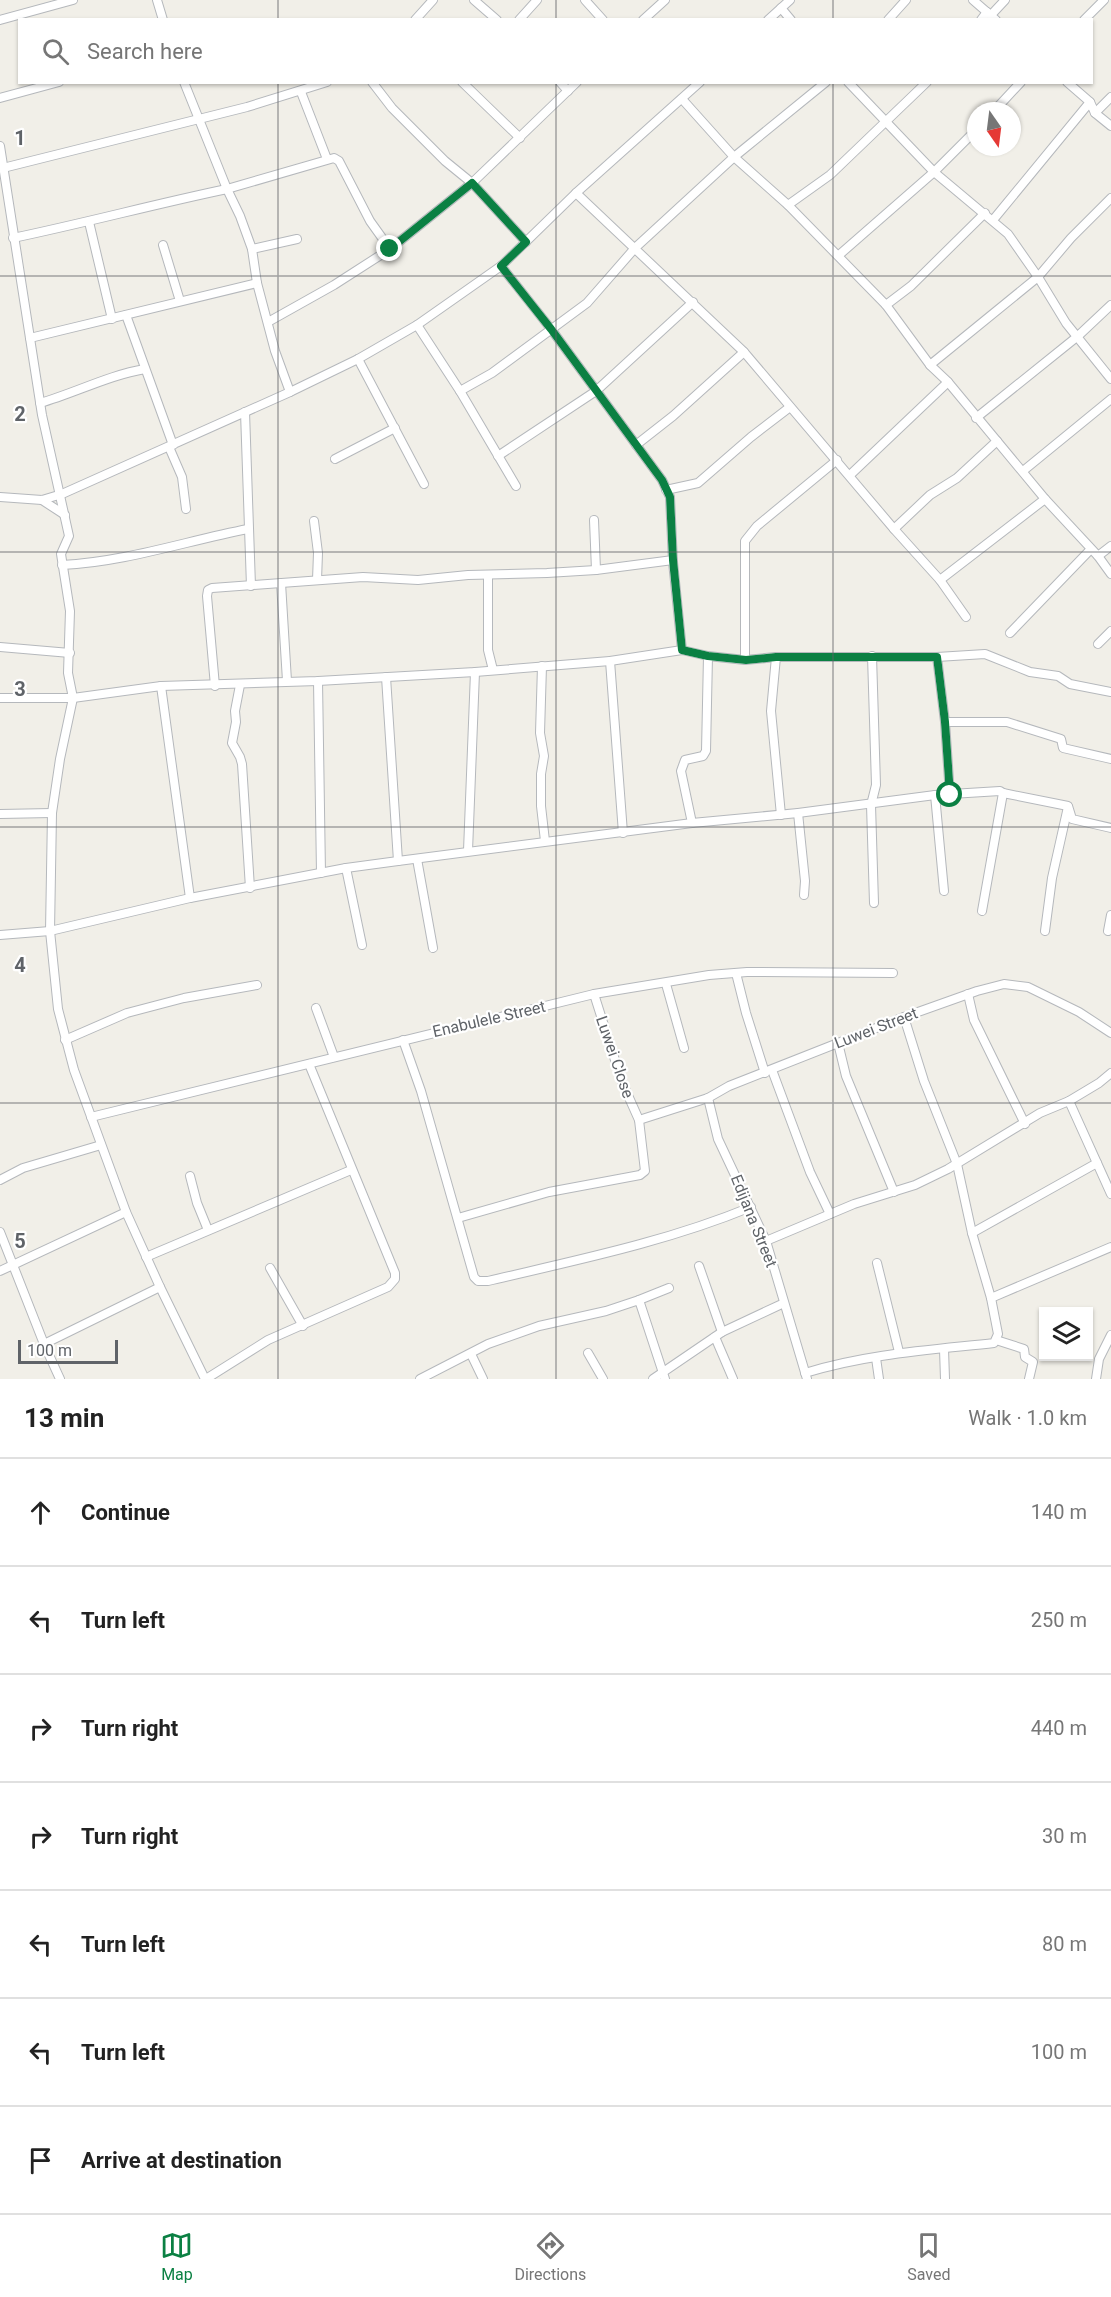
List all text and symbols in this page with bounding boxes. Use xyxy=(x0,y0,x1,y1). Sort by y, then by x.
search box xyxy=(18,18,1093,84)
icon: search xyxy=(39,35,72,68)
text: Search here xyxy=(87,39,203,64)
north arrow xyxy=(967,102,1021,156)
text: 1 xyxy=(14,126,26,150)
route end xyxy=(376,235,402,261)
text: 2 xyxy=(14,402,26,426)
text: 3 xyxy=(14,677,26,701)
route start xyxy=(936,781,962,807)
text: 4 xyxy=(14,953,26,977)
street label: Enabulele Street xyxy=(431,997,547,1041)
street label: Luwei Street xyxy=(832,1003,920,1053)
street label: Luwei Close xyxy=(592,1013,638,1101)
street label: Edijana Street xyxy=(727,1172,781,1270)
text: 5 xyxy=(14,1229,26,1253)
map controls xyxy=(1039,1307,1093,1361)
button: layers xyxy=(1039,1307,1093,1361)
scale bar xyxy=(18,1337,118,1364)
text: 100 m xyxy=(27,1341,72,1360)
text: 13 min xyxy=(24,1403,104,1433)
text: Walk · 1.0 km xyxy=(968,1406,1087,1430)
icon: ahead xyxy=(24,1496,57,1529)
text: Continue xyxy=(81,1500,170,1525)
text: 140 m xyxy=(1031,1500,1087,1524)
icon: left xyxy=(24,1604,57,1637)
text: Turn left xyxy=(81,1608,165,1633)
text: 250 m xyxy=(1031,1608,1087,1632)
icon: right xyxy=(24,1712,57,1745)
text: Turn right xyxy=(81,1716,178,1741)
text: 440 m xyxy=(1031,1716,1087,1740)
icon: right xyxy=(24,1820,57,1853)
text: Turn right xyxy=(81,1824,178,1849)
text: 30 m xyxy=(1042,1824,1087,1848)
icon: left xyxy=(24,1928,57,1961)
text: Turn left xyxy=(81,1932,165,1957)
text: 80 m xyxy=(1042,1932,1087,1956)
icon: left xyxy=(24,2036,57,2069)
text: Turn left xyxy=(81,2040,165,2065)
text: 100 m xyxy=(1031,2040,1087,2064)
icon: arrive xyxy=(24,2144,57,2177)
text: Arrive at destination xyxy=(81,2148,282,2173)
tab: Map xyxy=(160,2229,193,2284)
tab: Directions xyxy=(514,2229,586,2284)
tab: Saved xyxy=(907,2229,951,2284)

